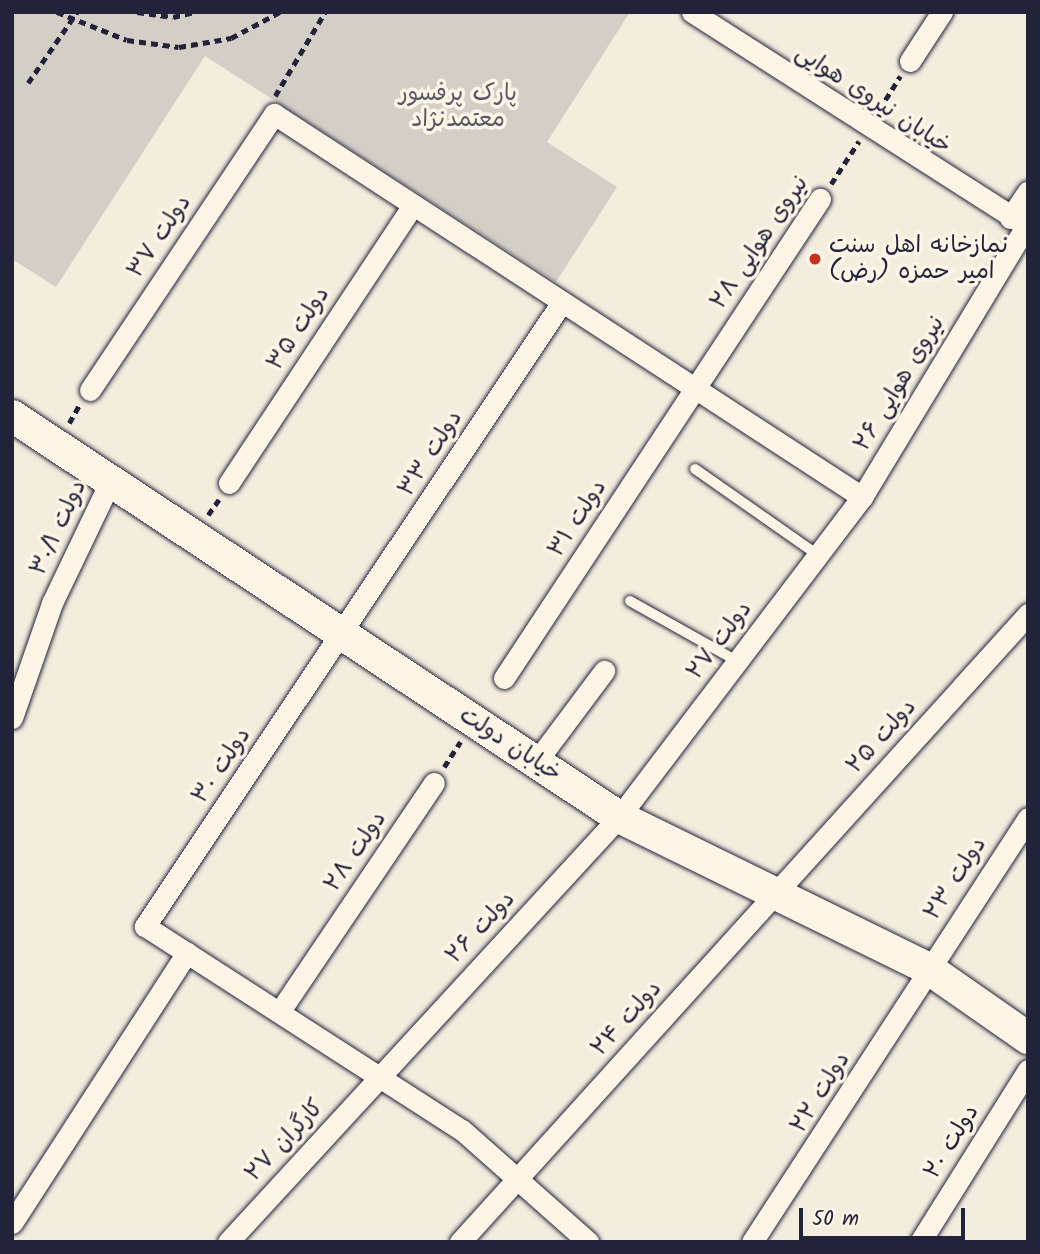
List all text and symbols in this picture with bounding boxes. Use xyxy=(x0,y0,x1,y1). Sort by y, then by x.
street label: خیابان نیروی هوایی xyxy=(790,39,956,161)
park label: پارک پرفسور معتمدنژاد xyxy=(399,80,517,134)
street label: نیروی هوایی ۲۸ xyxy=(705,171,815,315)
street label: دولت ۳۷ xyxy=(122,190,198,284)
place label: نمازخانه اهل سنت امیر حمزه (رض) xyxy=(829,232,1008,286)
marker: نمازخانه اهل سنت امیر حمزه (رض) xyxy=(807,251,823,267)
street label: دولت ۳۵ xyxy=(262,282,336,376)
street label: نیروی هوایی ۲۶ xyxy=(849,311,951,457)
street label: دولت ۳۳ xyxy=(393,406,469,502)
street label: دولت ۳۱ xyxy=(543,475,613,563)
street label: دولت ۳۰/۱ xyxy=(25,476,93,580)
street label: دولت ۲۷ xyxy=(682,596,758,686)
street label: دولت ۲۵ xyxy=(841,694,923,780)
street label: خیابان دولت xyxy=(454,702,566,788)
street label: دولت ۳۰ xyxy=(187,723,257,809)
street label: دولت ۲۸ xyxy=(319,807,393,897)
street label: دولت ۲۳ xyxy=(919,832,993,926)
street label: دولت ۲۶ xyxy=(441,886,521,970)
street label: دولت ۲۴ xyxy=(586,976,668,1062)
street label: دولت ۲۲ xyxy=(785,1047,857,1139)
street label: کارگران ۲۷ xyxy=(240,1094,330,1188)
street label: دولت ۲۰ xyxy=(919,1100,985,1184)
scale bar xyxy=(802,1194,968,1238)
text: 50 m xyxy=(812,1203,859,1236)

